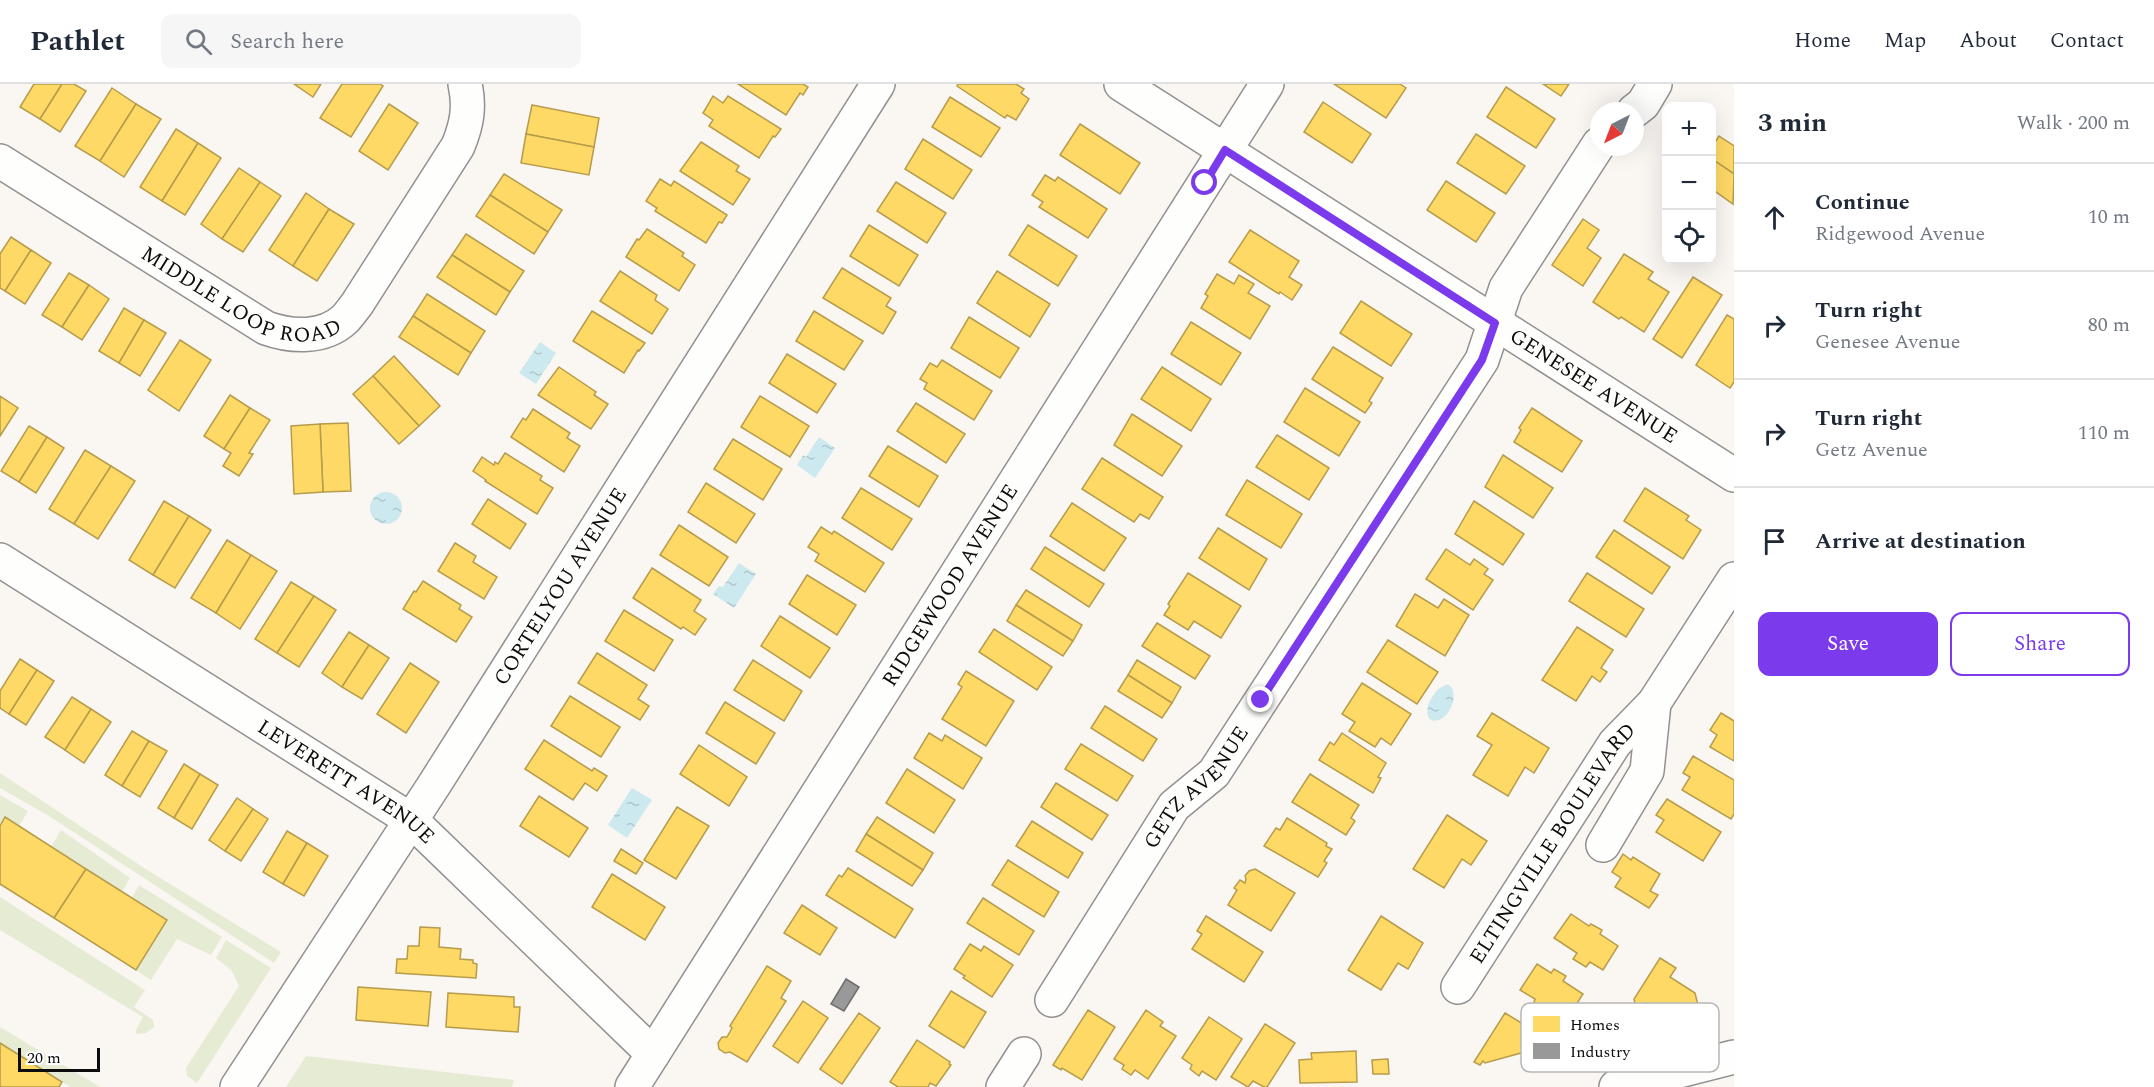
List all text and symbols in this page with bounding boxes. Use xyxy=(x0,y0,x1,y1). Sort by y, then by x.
search box xyxy=(161,14,581,68)
text: Pathlet xyxy=(30,20,125,63)
icon: search xyxy=(182,25,215,58)
text: Search here xyxy=(230,25,344,58)
text: Home xyxy=(1794,25,1851,57)
text: Map xyxy=(1884,25,1926,57)
text: About xyxy=(1959,25,2017,57)
text: Contact xyxy=(2050,25,2124,57)
north arrow xyxy=(1590,102,1644,156)
map controls xyxy=(1662,102,1716,264)
button: + xyxy=(1662,102,1716,156)
text: 3 min xyxy=(1758,103,1827,143)
text: Walk · 200 m xyxy=(2017,108,2130,138)
button: − xyxy=(1662,156,1716,210)
route start xyxy=(1191,169,1217,195)
text: Continue xyxy=(1815,186,1910,219)
icon: ahead xyxy=(1758,201,1791,234)
text: 10 m xyxy=(2088,202,2130,232)
button: locate xyxy=(1662,210,1716,264)
text: Ridgewood Avenue xyxy=(1815,219,1985,249)
street label: MIDDLE LOOP ROAD xyxy=(134,238,348,352)
text: Turn right xyxy=(1815,294,1922,327)
icon: right xyxy=(1758,309,1791,342)
text: 80 m xyxy=(2088,310,2130,340)
street label: GENESEE AVENUE xyxy=(1503,321,1684,452)
text: Genesee Avenue xyxy=(1815,327,1960,357)
text: Turn right xyxy=(1815,402,1922,435)
icon: right xyxy=(1758,417,1791,450)
text: 110 m xyxy=(2078,418,2130,448)
text: Getz Avenue xyxy=(1815,435,1928,465)
street label: RIDGEWOOD AVENUE xyxy=(874,478,1027,693)
street label: CORTELYOU AVENUE xyxy=(486,481,636,692)
icon: arrive xyxy=(1758,525,1791,558)
text: Arrive at destination xyxy=(1815,525,2026,558)
button: Save xyxy=(1758,612,1938,676)
button: Share xyxy=(1950,612,2130,676)
route end xyxy=(1247,686,1273,712)
street label: LEVERETT AVENUE xyxy=(251,712,442,852)
street label: ELTINGVILLE BOULEVARD xyxy=(1462,716,1644,971)
street label: GETZ AVENUE xyxy=(1136,720,1257,855)
legend xyxy=(1521,1003,1719,1072)
text: Homes xyxy=(1570,1013,1620,1037)
text: Industry xyxy=(1570,1040,1631,1064)
scale bar xyxy=(18,1045,100,1072)
text: 20 m xyxy=(27,1046,61,1070)

